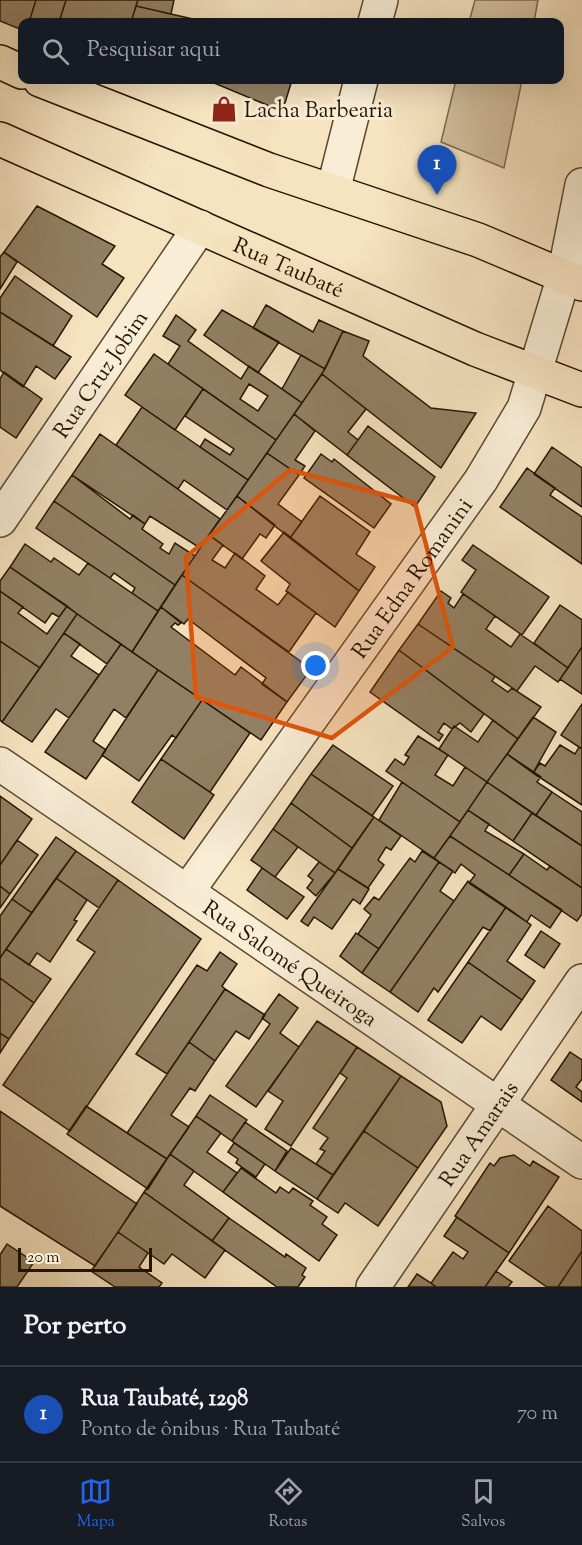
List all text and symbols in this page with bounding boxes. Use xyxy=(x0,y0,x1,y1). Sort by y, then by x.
search box xyxy=(18,18,564,84)
icon: search xyxy=(39,35,72,68)
text: Pesquisar aqui xyxy=(87,35,221,67)
shop icon: Lacha Barbearia xyxy=(209,94,239,124)
place label: Lacha Barbearia xyxy=(244,96,393,128)
pin: 1 xyxy=(418,146,456,195)
street label: Rua Taubaté xyxy=(227,231,348,308)
street label: Rua Cruz Jobim xyxy=(47,305,157,446)
street label: Rua Edna Romanini xyxy=(345,493,482,666)
your location xyxy=(301,651,330,680)
street label: Rua Salomé Queiroga xyxy=(195,894,383,1036)
street label: Rua Amarais xyxy=(433,1076,528,1194)
scale bar xyxy=(18,1245,152,1272)
text: 20 m xyxy=(27,1247,60,1270)
text: Por perto xyxy=(24,1308,126,1345)
text: Rua Taubaté, 1298 xyxy=(81,1384,248,1416)
text: 1 xyxy=(40,1400,47,1429)
text: 70 m xyxy=(517,1400,558,1429)
text: Ponto de ônibus · Rua Taubaté xyxy=(81,1416,340,1445)
tab: Mapa xyxy=(77,1475,115,1534)
tab: Rotas xyxy=(269,1475,307,1534)
tab: Salvos xyxy=(461,1475,505,1534)

